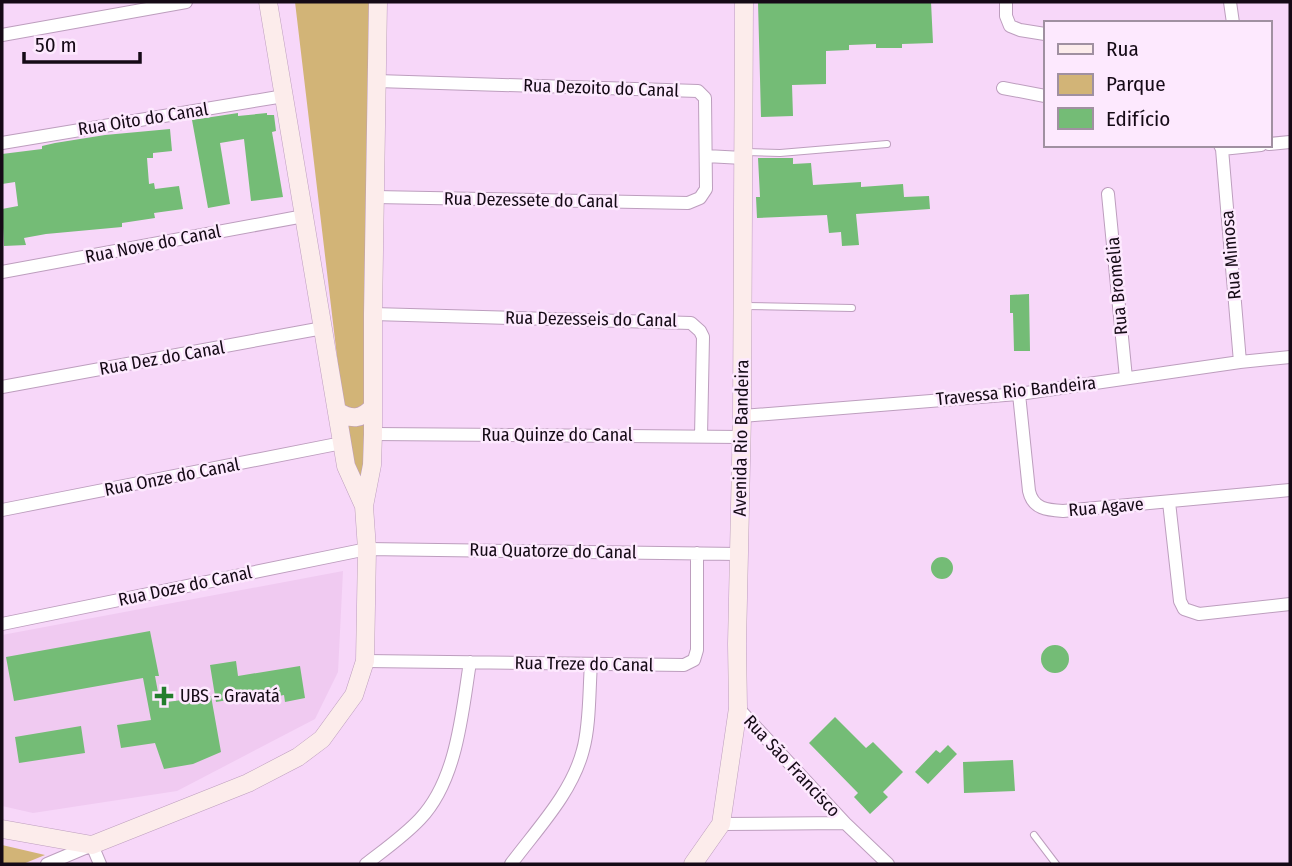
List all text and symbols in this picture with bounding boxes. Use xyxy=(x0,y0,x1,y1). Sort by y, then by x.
scale bar xyxy=(24,21,140,65)
legend xyxy=(1044,21,1271,147)
text: 50 m xyxy=(35,32,77,58)
text: Rua xyxy=(1106,36,1139,62)
text: Parque xyxy=(1106,71,1166,97)
street label: Rua Dezoito do Canal xyxy=(523,74,679,102)
street label: Rua Oito do Canal xyxy=(76,98,210,140)
text: Edifício xyxy=(1106,106,1170,132)
street label: Rua Dezessete do Canal xyxy=(444,187,619,213)
street label: Rua Mimosa xyxy=(1216,209,1246,300)
street label: Rua Nove do Canal xyxy=(83,220,223,268)
street label: Rua Bromélia xyxy=(1102,236,1132,336)
street label: Rua Dezesseis do Canal xyxy=(505,307,677,332)
street label: Rua Dez do Canal xyxy=(98,336,227,380)
street label: Avenida Rio Bandeira xyxy=(729,359,753,517)
street label: Travessa Rio Bandeira xyxy=(935,372,1097,410)
street label: Rua Quinze do Canal xyxy=(481,424,633,446)
street label: Rua Onze do Canal xyxy=(103,453,242,501)
street label: Rua Agave xyxy=(1068,493,1145,521)
street label: Rua Quatorze do Canal xyxy=(469,539,637,563)
street label: Rua Doze do Canal xyxy=(116,561,254,611)
street label: Rua Treze do Canal xyxy=(514,652,654,676)
place label: UBS - Gravatá xyxy=(180,685,280,707)
marker: UBS - Gravatá xyxy=(154,686,174,706)
street label: Rua São Francisco xyxy=(739,710,845,822)

